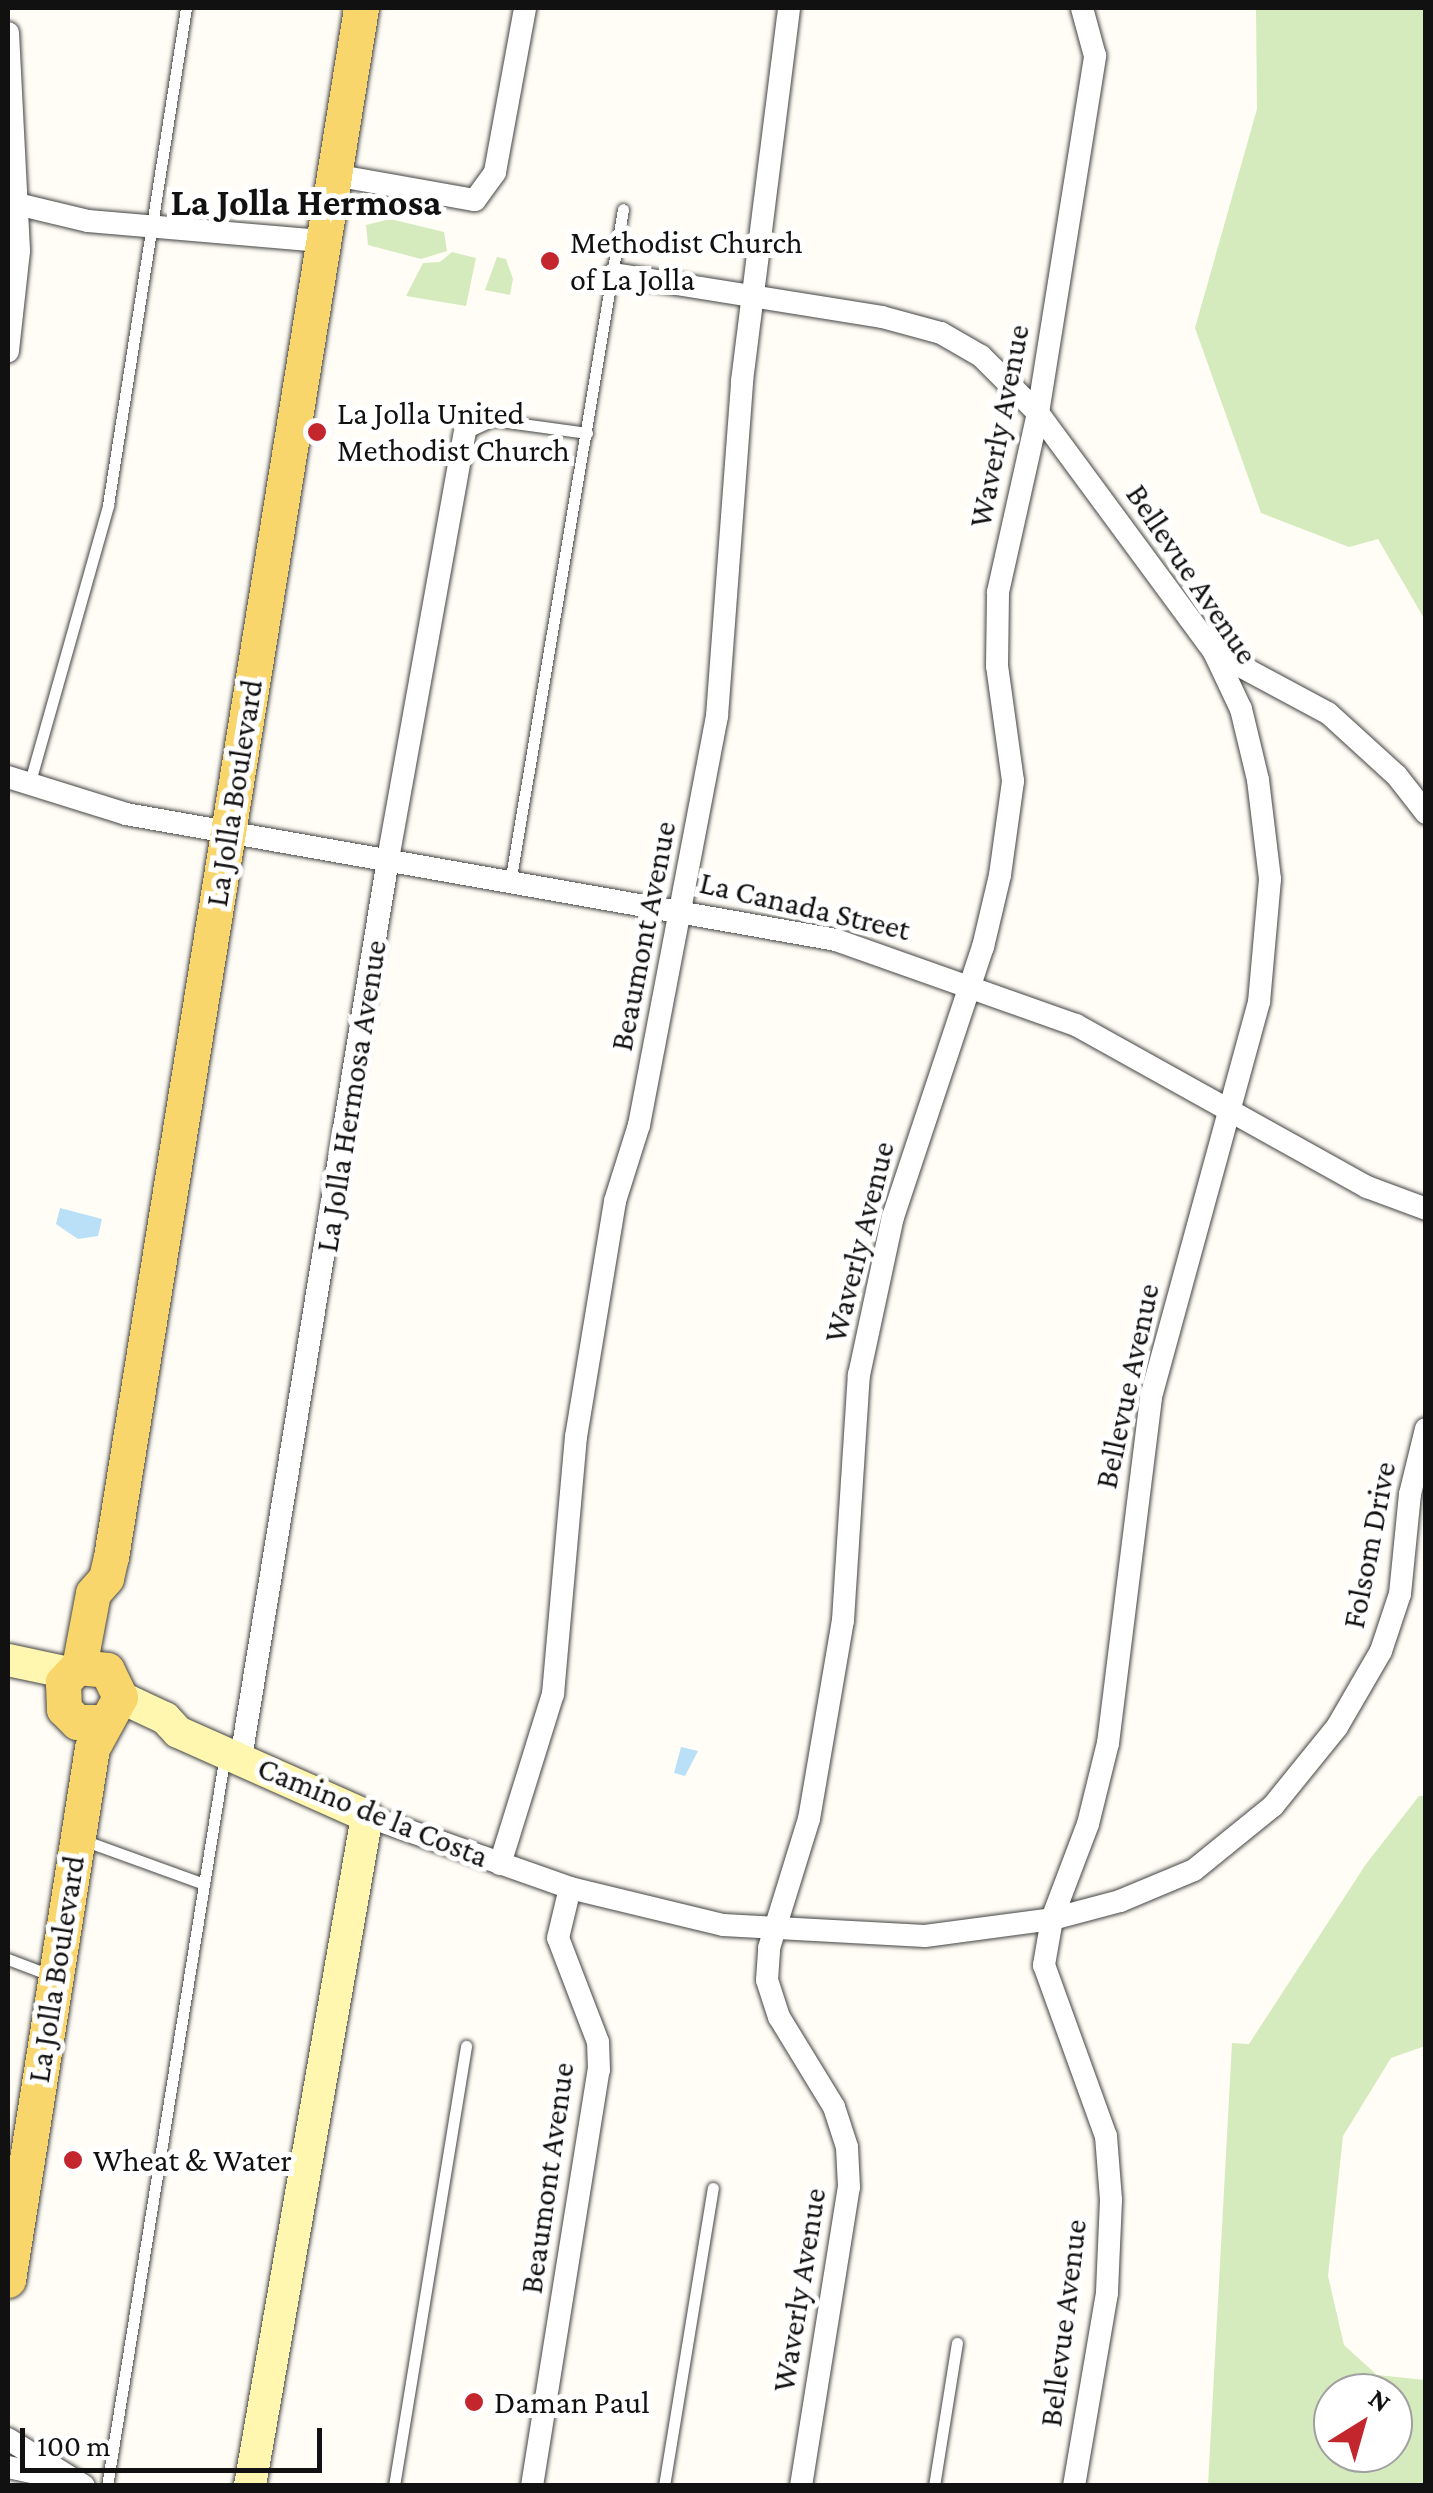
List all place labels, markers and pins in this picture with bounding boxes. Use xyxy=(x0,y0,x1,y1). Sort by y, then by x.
place label: Methodist Church of La Jolla xyxy=(570,224,803,299)
marker: Methodist Church of La Jolla xyxy=(539,250,561,272)
place label: La Jolla United Methodist Church xyxy=(337,395,570,470)
marker: La Jolla United Methodist Church xyxy=(306,421,328,443)
place label: Wheat & Water xyxy=(93,2141,292,2179)
marker: Wheat & Water xyxy=(62,2149,84,2171)
place label: Daman Paul xyxy=(494,2383,650,2421)
marker: Daman Paul xyxy=(463,2391,485,2413)

